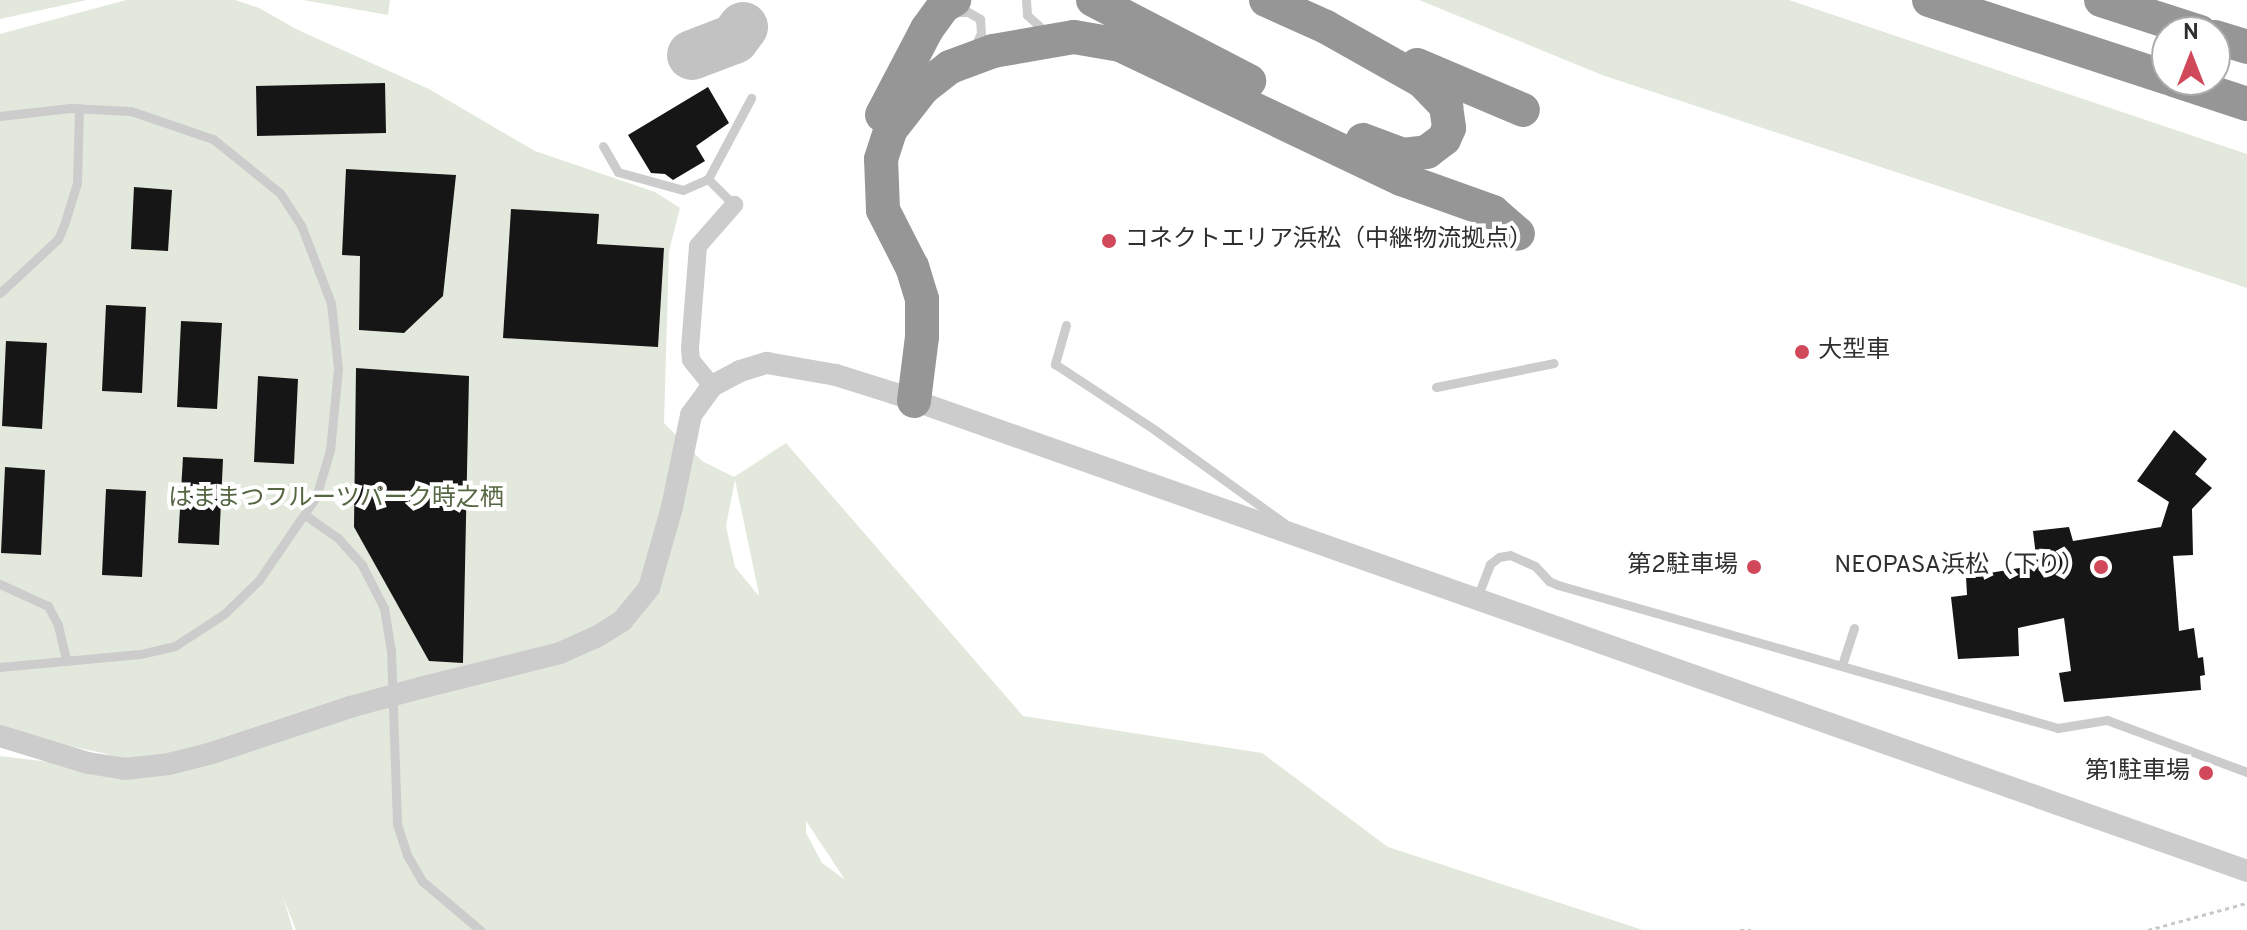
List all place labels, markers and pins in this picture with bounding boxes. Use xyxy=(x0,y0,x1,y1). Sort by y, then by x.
place label: コネクトエリア浜松（中継物流拠点） xyxy=(1125,227,1533,255)
marker: コネクトエリア浜松（中継物流拠点） xyxy=(1100,232,1118,250)
place label: 大型車 xyxy=(1818,338,1890,366)
marker: 大型車 xyxy=(1793,343,1811,361)
place label: 第2駐車場 xyxy=(1627,553,1738,581)
place label: NEOPASA浜松（下り） xyxy=(1834,553,2085,581)
marker: 第2駐車場 xyxy=(1745,558,1763,576)
marker: NEOPASA浜松（下り） xyxy=(2092,558,2110,576)
place label: 第1駐車場 xyxy=(2085,759,2190,787)
marker: 第1駐車場 xyxy=(2197,764,2215,782)

